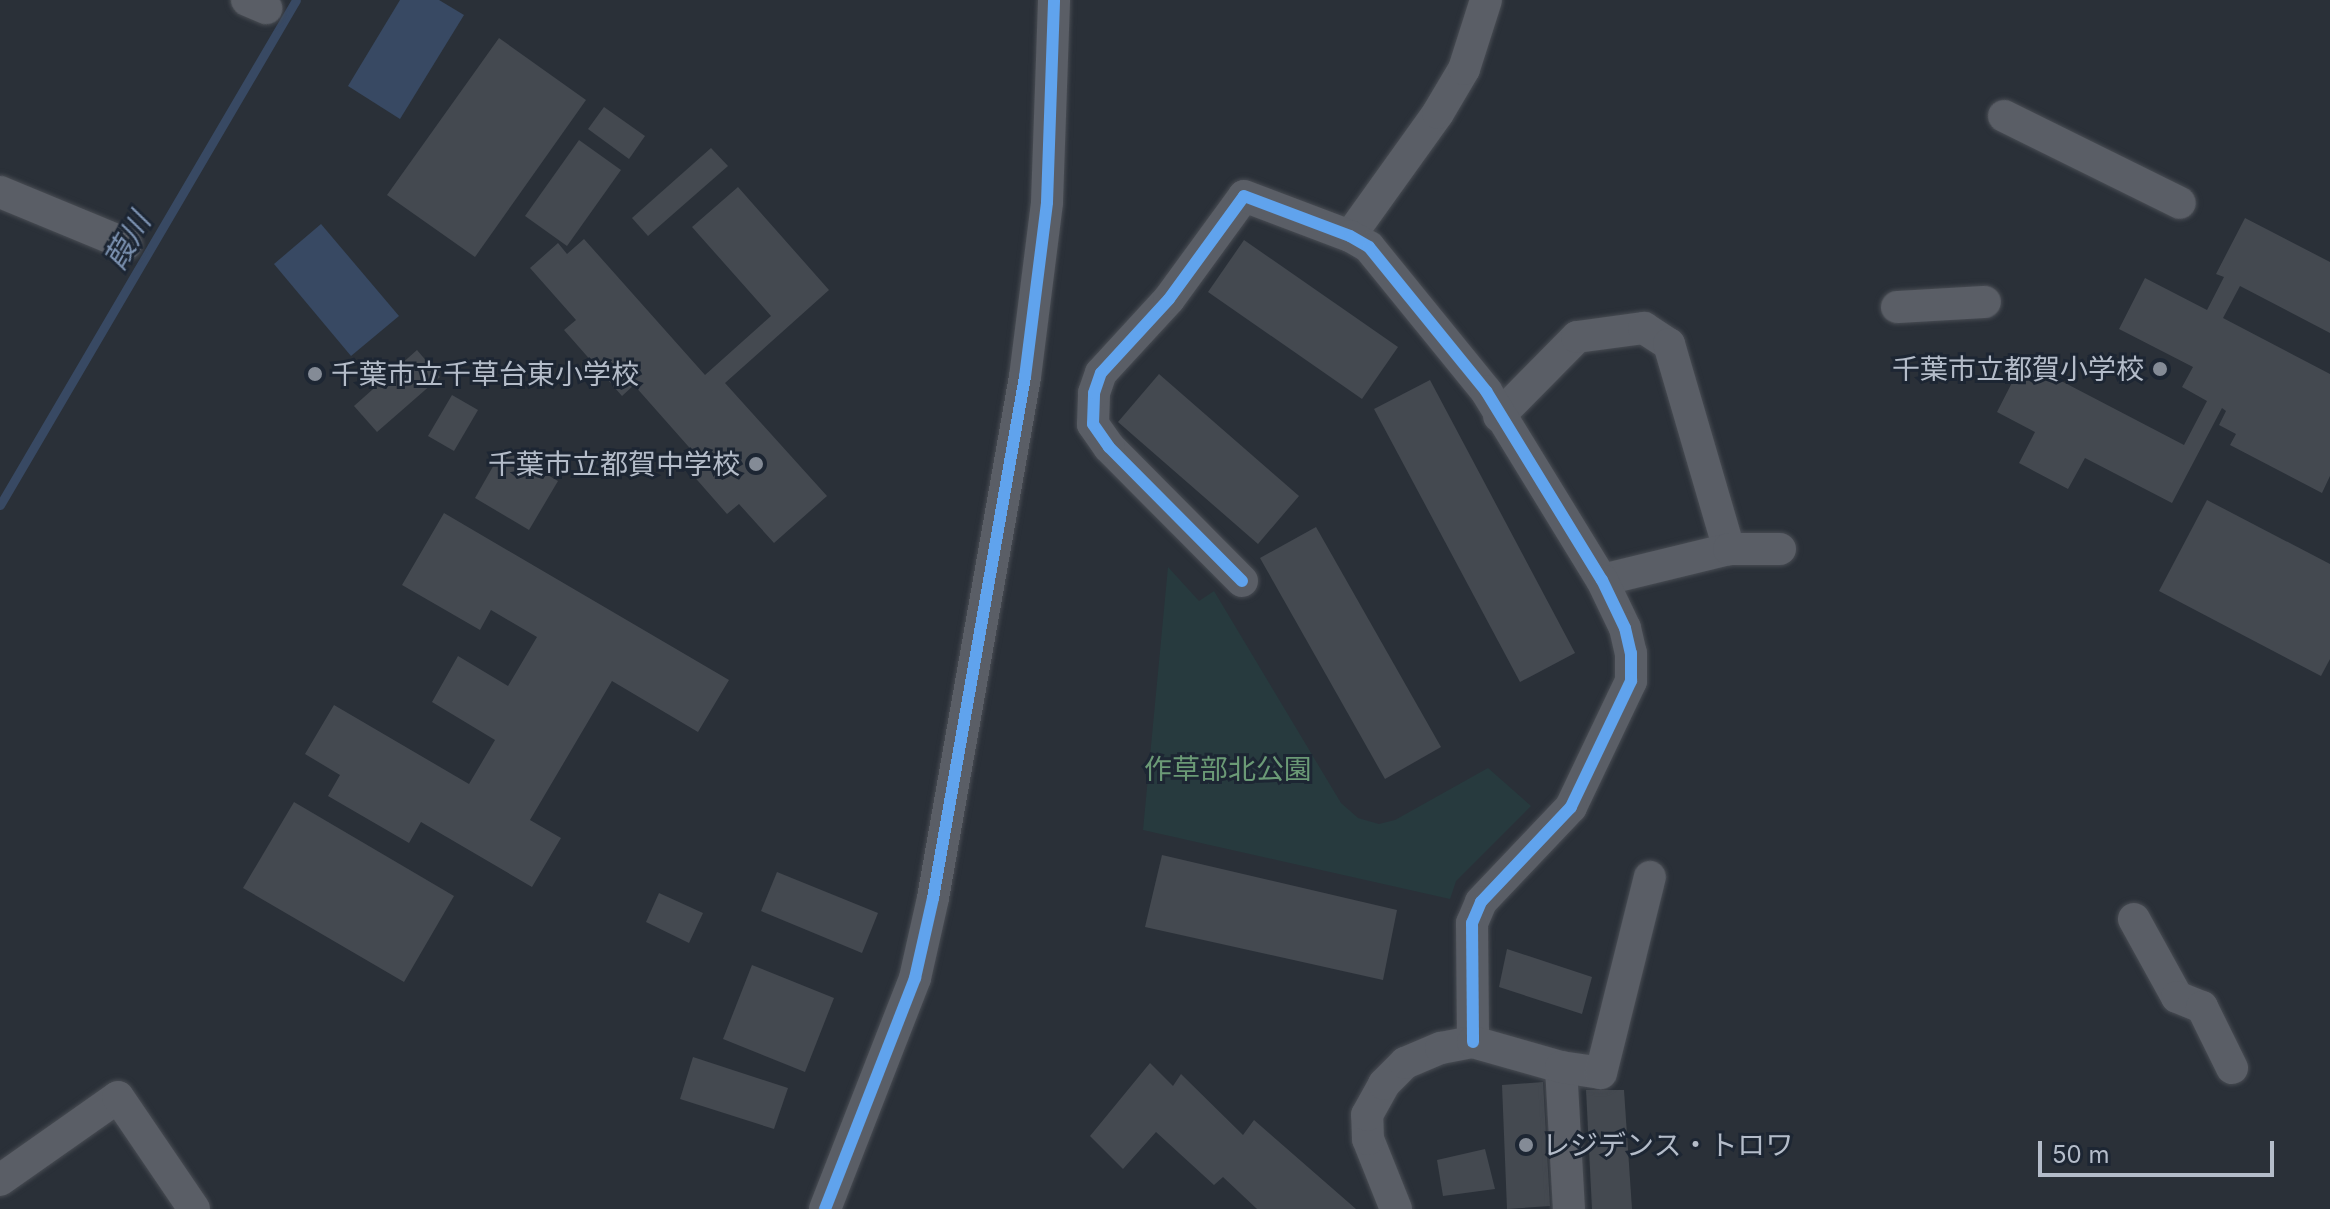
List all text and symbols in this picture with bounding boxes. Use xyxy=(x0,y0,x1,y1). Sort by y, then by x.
water label: 葭川 xyxy=(96,206,158,276)
place label: 千葉市立都賀小学校 xyxy=(1892,352,2144,386)
place label: 千葉市立千草台東小学校 xyxy=(331,357,639,391)
marker: 千葉市立都賀小学校 xyxy=(2151,360,2169,378)
marker: 千葉市立千草台東小学校 xyxy=(306,365,324,383)
place label: 千葉市立都賀中学校 xyxy=(488,447,740,481)
marker: 千葉市立都賀中学校 xyxy=(747,455,765,473)
park label: 作草部北公園 xyxy=(1144,752,1312,786)
scale bar xyxy=(2042,1125,2278,1175)
place label: レジデンス・トロワ xyxy=(1542,1128,1794,1162)
marker: レジデンス・トロワ xyxy=(1517,1136,1535,1154)
text: 50 m xyxy=(2052,1140,2110,1169)

